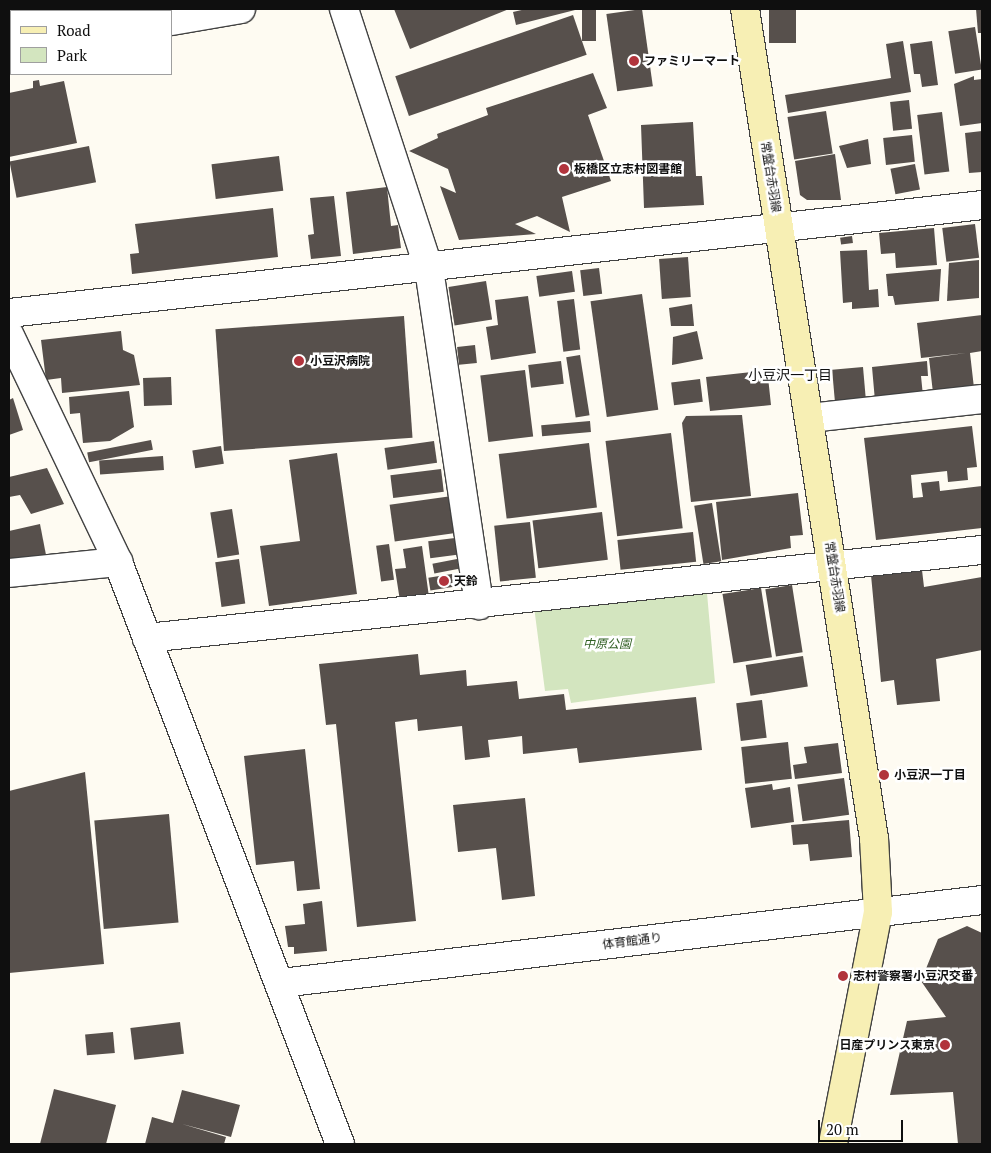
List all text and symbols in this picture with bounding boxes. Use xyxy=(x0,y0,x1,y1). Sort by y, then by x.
legend xyxy=(10,10,172,75)
text: Road xyxy=(57,20,90,40)
text: Park xyxy=(57,45,87,65)
place label: ファミリーマート xyxy=(644,54,740,68)
marker: ファミリーマート xyxy=(628,55,640,67)
street label: 常盤台赤羽線 xyxy=(758,140,784,214)
place label: 板橋区立志村図書館 xyxy=(574,162,682,176)
marker: 板橋区立志村図書館 xyxy=(558,163,570,175)
marker: 小豆沢病院 xyxy=(292,354,306,368)
place label: 小豆沢病院 xyxy=(310,354,370,368)
district label: 小豆沢一丁目 xyxy=(748,367,832,383)
street label: 常盤台赤羽線 xyxy=(822,540,848,614)
place label: 天鈴 xyxy=(454,574,478,588)
marker: 天鈴 xyxy=(438,575,450,587)
park label: 中原公園 xyxy=(583,637,631,651)
place label: 小豆沢一丁目 xyxy=(894,768,966,782)
marker: 小豆沢一丁目 xyxy=(878,769,890,781)
street label: 体育館通り xyxy=(601,930,663,952)
place label: 志村警察署小豆沢交番 xyxy=(853,969,973,983)
marker: 志村警察署小豆沢交番 xyxy=(837,970,849,982)
place label: 日産プリンス東京 xyxy=(839,1038,935,1052)
marker: 日産プリンス東京 xyxy=(939,1039,951,1051)
scale bar xyxy=(821,1110,906,1142)
text: 20 m xyxy=(826,1119,859,1139)

